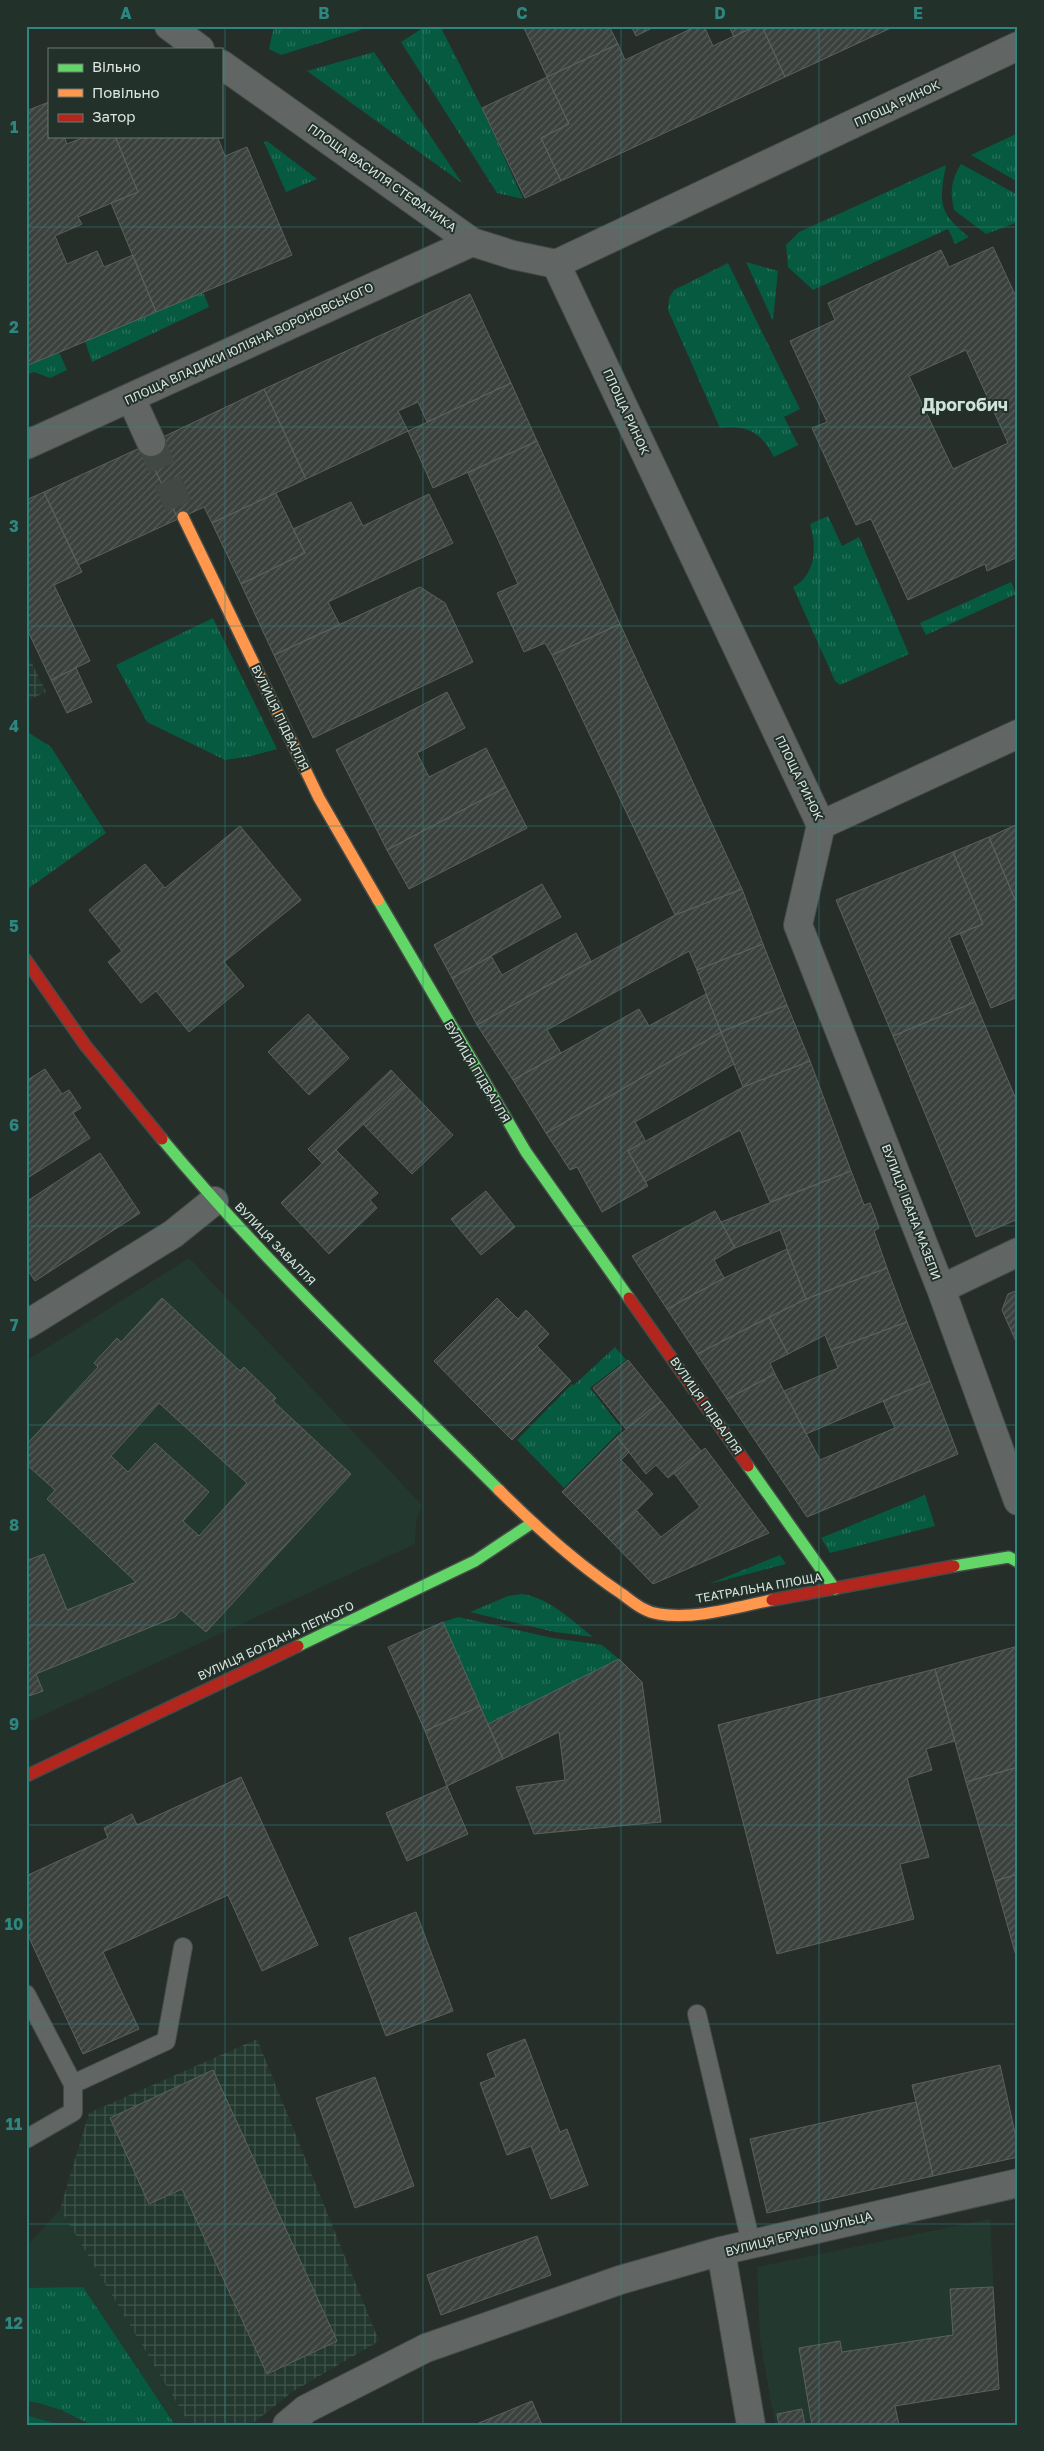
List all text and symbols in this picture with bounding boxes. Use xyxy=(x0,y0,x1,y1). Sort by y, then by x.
text: A xyxy=(120,3,132,23)
text: B xyxy=(318,3,330,23)
text: C xyxy=(516,3,528,23)
text: D xyxy=(714,3,726,23)
text: E xyxy=(913,3,923,23)
legend xyxy=(48,48,222,138)
text: Вільно xyxy=(92,57,141,75)
street label: ПЛОЩА РИНОК xyxy=(851,77,943,130)
text: Повільно xyxy=(92,83,160,101)
text: Затор xyxy=(92,107,135,125)
text: 1 xyxy=(10,117,18,137)
street label: ПЛОЩА ВАСИЛЯ СТЕФАНИКА xyxy=(305,120,460,235)
street label: ПЛОЩА ВЛАДИКИ ЮЛІЯНА ВОРОНОВСЬКОГО xyxy=(122,279,376,408)
text: 2 xyxy=(9,317,19,337)
street label: ПЛОЩА РИНОК xyxy=(600,366,653,458)
district label: Дрогобич xyxy=(922,393,1008,415)
text: 3 xyxy=(9,516,19,536)
street label: ВУЛИЦЯ ПІДВАЛЛЯ xyxy=(248,662,313,773)
text: 4 xyxy=(9,716,19,736)
street label: ПЛОЩА РИНОК xyxy=(772,733,827,823)
text: 5 xyxy=(9,916,19,936)
street label: ВУЛИЦЯ ПІДВАЛЛЯ xyxy=(441,1018,514,1125)
text: 6 xyxy=(9,1115,19,1135)
street label: ВУЛИЦЯ ІВАНА МАЗЕПИ xyxy=(879,1142,944,1282)
street label: ВУЛИЦЯ ЗАВАЛЛЯ xyxy=(232,1199,319,1288)
text: 7 xyxy=(10,1315,19,1335)
street label: ВУЛИЦЯ ПІДВАЛЛЯ xyxy=(667,1354,746,1458)
text: 8 xyxy=(9,1515,19,1535)
street label: ТЕАТРАЛЬНА ПЛОЩА xyxy=(695,1569,823,1606)
street label: ВУЛИЦЯ БОГДАНА ЛЕПКОГО xyxy=(195,1598,356,1683)
text: 9 xyxy=(9,1714,19,1734)
text: 10 xyxy=(5,1914,23,1934)
text: 11 xyxy=(6,2114,22,2134)
street label: ВУЛИЦЯ БРУНО ШУЛЬЦА xyxy=(724,2208,874,2259)
text: 12 xyxy=(5,2313,23,2333)

